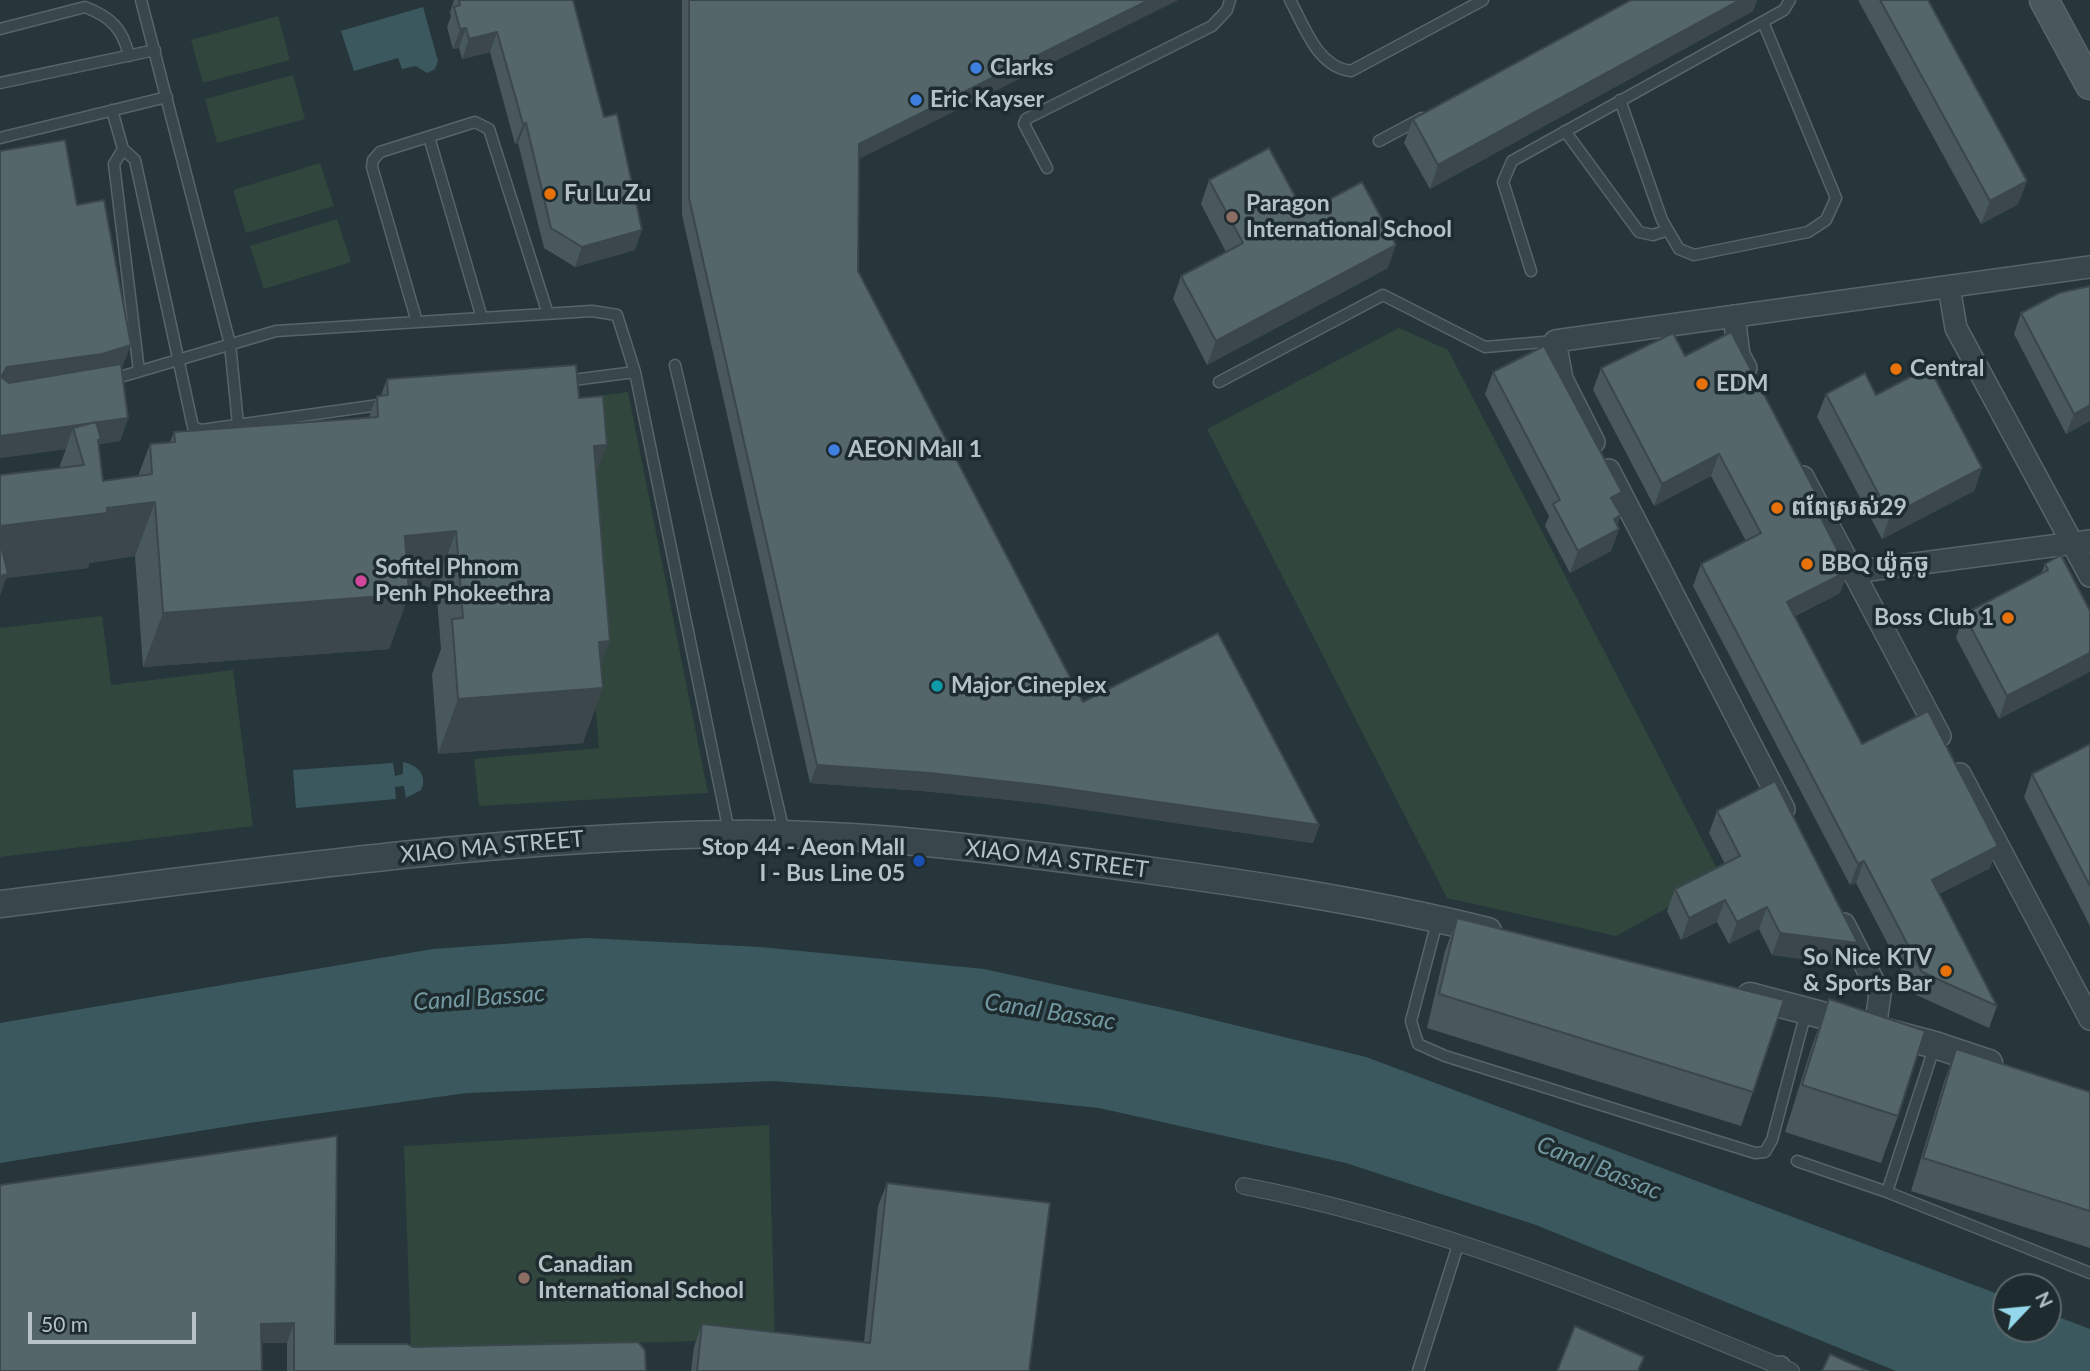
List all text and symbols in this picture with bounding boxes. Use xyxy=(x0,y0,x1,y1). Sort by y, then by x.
place label: Clarks xyxy=(990,54,1054,82)
marker: Clarks xyxy=(968,60,984,76)
place label: Eric Kayser xyxy=(930,86,1044,114)
marker: Eric Kayser xyxy=(908,92,924,108)
place label: Fu Lu Zu xyxy=(564,180,651,208)
marker: Fu Lu Zu xyxy=(542,186,558,202)
place label: Paragon International School xyxy=(1246,190,1452,244)
marker: Paragon International School xyxy=(1224,209,1240,225)
place label: Central xyxy=(1910,355,1984,383)
marker: Central xyxy=(1888,361,1904,377)
place label: EDM xyxy=(1716,370,1768,398)
marker: EDM xyxy=(1694,376,1710,392)
place label: AEON Mall 1 xyxy=(848,436,982,464)
marker: AEON Mall 1 xyxy=(826,442,842,458)
place label: ពពែស្រស់29 xyxy=(1791,494,1907,522)
marker: ពពែស្រស់29 xyxy=(1769,500,1785,516)
place label: BBQ យ៉ូកូចូ xyxy=(1821,550,1929,578)
place label: Sofitel Phnom Penh Phokeethra xyxy=(375,554,551,608)
marker: BBQ យ៉ូកូចូ xyxy=(1799,556,1815,572)
marker: Sofitel Phnom Penh Phokeethra xyxy=(353,573,369,589)
place label: Boss Club 1 xyxy=(1874,604,1994,632)
marker: Boss Club 1 xyxy=(2000,610,2016,626)
place label: Major Cineplex xyxy=(951,672,1107,700)
marker: Major Cineplex xyxy=(929,678,945,694)
street label: XIAO MA STREET xyxy=(399,825,585,869)
place label: Stop 44 - Aeon Mall I - Bus Line 05 xyxy=(702,834,905,888)
street label: XIAO MA STREET xyxy=(964,834,1150,884)
marker: Stop 44 - Aeon Mall I - Bus Line 05 xyxy=(911,853,927,869)
place label: So Nice KTV & Sports Bar xyxy=(1803,944,1932,998)
marker: So Nice KTV & Sports Bar xyxy=(1938,963,1954,979)
water label: Canal Bassac xyxy=(412,979,546,1017)
water label: Canal Bassac xyxy=(983,987,1117,1037)
water label: Canal Bassac xyxy=(1532,1130,1666,1206)
place label: Canadian International School xyxy=(538,1251,744,1305)
marker: Canadian International School xyxy=(516,1270,532,1286)
north arrow xyxy=(1992,1273,2062,1343)
text: N xyxy=(2031,1288,2058,1311)
scale bar xyxy=(32,1298,200,1342)
text: 50 m xyxy=(41,1311,88,1336)

